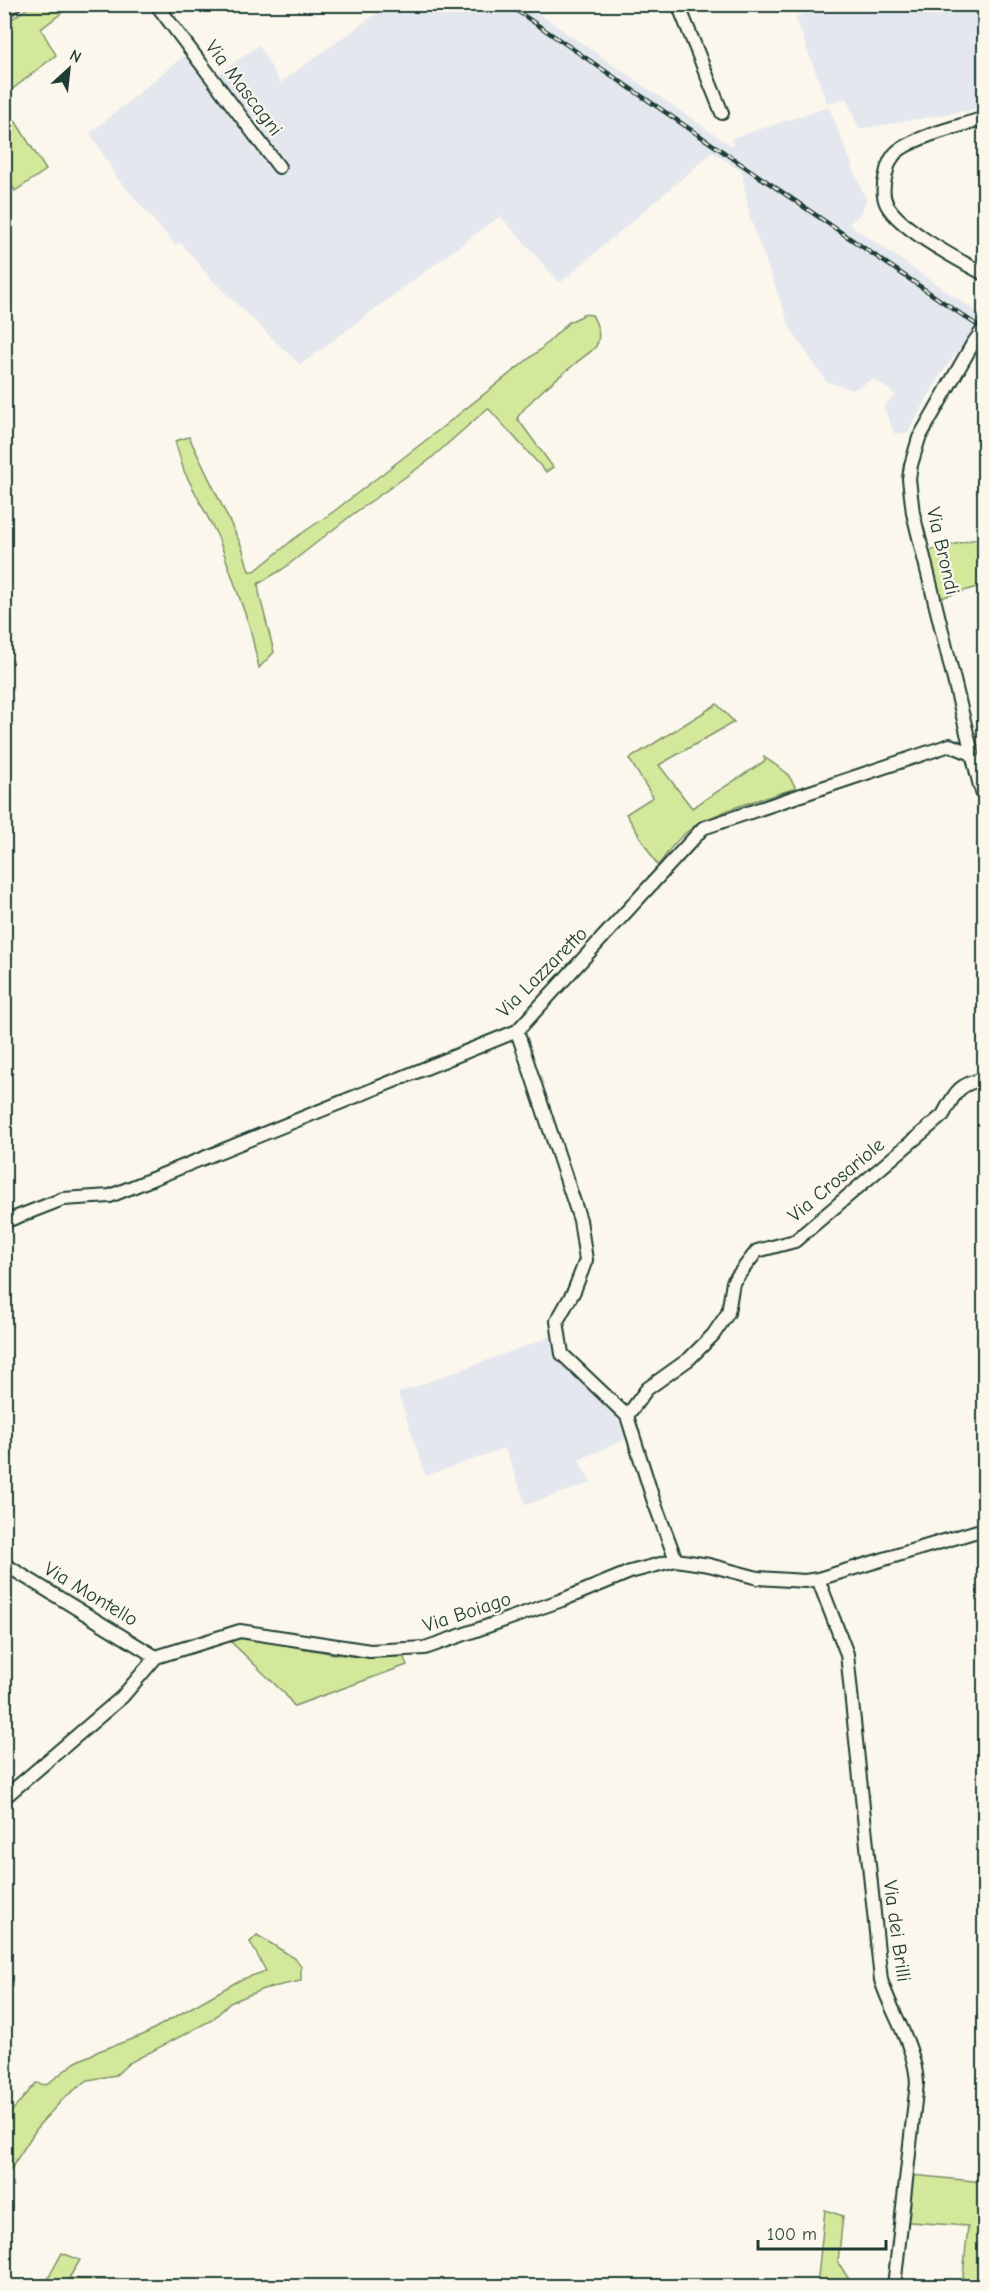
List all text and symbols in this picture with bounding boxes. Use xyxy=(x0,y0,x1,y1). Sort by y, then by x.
street label: Via Mascagni xyxy=(201,36,287,140)
north arrow xyxy=(39,39,99,99)
text: N xyxy=(67,46,84,67)
street label: Via Brondi xyxy=(922,505,964,597)
street label: Via Lazzaretto xyxy=(492,922,592,1022)
street label: Via Crosariole xyxy=(783,1133,889,1227)
street label: Via Montello xyxy=(40,1557,142,1631)
street label: Via Boiago xyxy=(420,1587,514,1637)
street label: Via dei Brilli xyxy=(878,1879,916,1983)
scale bar xyxy=(758,2213,886,2251)
text: 100 m xyxy=(767,2224,817,2245)

